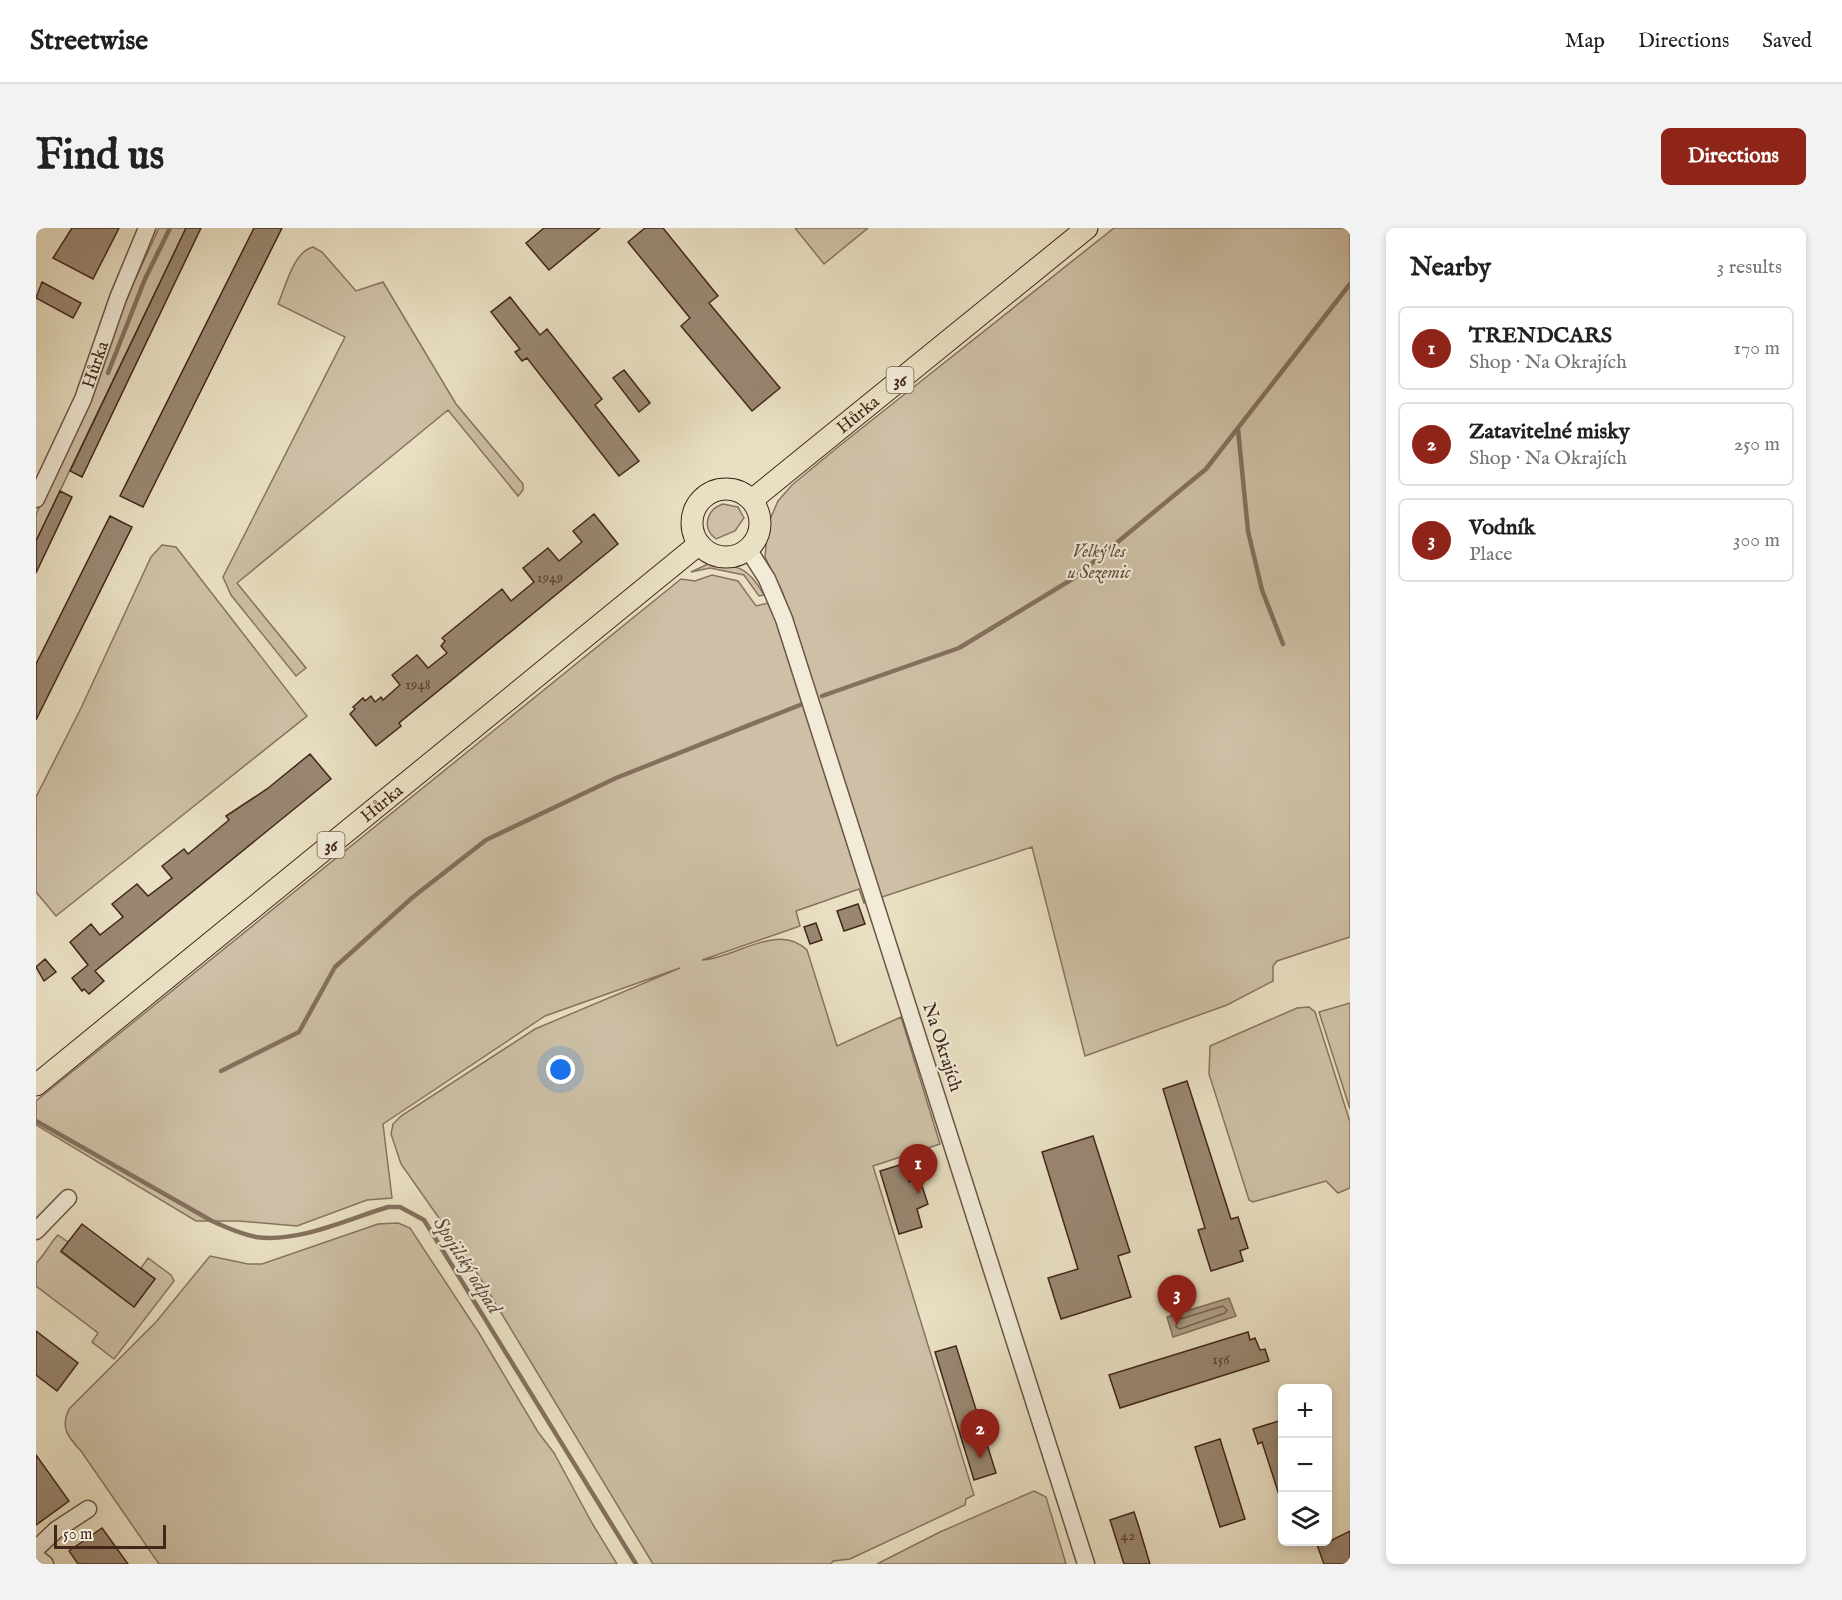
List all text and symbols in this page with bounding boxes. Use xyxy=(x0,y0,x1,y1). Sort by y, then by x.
text: Streetwise xyxy=(30,24,148,59)
text: Map xyxy=(1565,28,1605,55)
text: Directions xyxy=(1638,28,1729,55)
text: Saved xyxy=(1762,28,1812,55)
button: Directions xyxy=(1661,128,1806,185)
text: Find us xyxy=(36,130,164,183)
text: Nearby xyxy=(1410,251,1491,284)
text: 3 results xyxy=(1717,255,1782,280)
text: TRENDCARS xyxy=(1469,322,1612,350)
text: 1 xyxy=(1428,336,1435,361)
text: 170 m xyxy=(1734,336,1780,361)
street label: Hůrka xyxy=(78,338,115,392)
text: Shop · Na Okrajích xyxy=(1469,350,1627,375)
road number: 36 xyxy=(886,367,914,393)
street label: Hůrka xyxy=(832,391,885,440)
text: Zatavitelné misky xyxy=(1469,418,1630,446)
text: 2 xyxy=(1427,432,1436,457)
text: 250 m xyxy=(1734,432,1780,457)
text: Shop · Na Okrajích xyxy=(1469,446,1627,471)
text: Vodník xyxy=(1469,514,1535,542)
text: 3 xyxy=(1428,528,1435,553)
text: 300 m xyxy=(1733,528,1780,553)
park label: Velký les u Sezemic xyxy=(1067,541,1131,585)
text: Place xyxy=(1469,542,1512,567)
house number: 1949 xyxy=(537,568,563,587)
house number: 1948 xyxy=(405,675,431,694)
street label: Hůrka xyxy=(356,780,409,828)
road number: 36 xyxy=(318,832,344,858)
street label: Na Okrajích xyxy=(916,1000,967,1095)
your location xyxy=(546,1055,575,1084)
pin: 1 xyxy=(898,1144,938,1194)
water label: Spojilský odpad xyxy=(427,1213,507,1320)
pin: 3 xyxy=(1158,1276,1196,1325)
house number: 156 xyxy=(1212,1350,1230,1369)
map controls xyxy=(1278,1384,1332,1546)
button: + xyxy=(1278,1384,1332,1438)
pin: 2 xyxy=(960,1410,1000,1459)
button: − xyxy=(1278,1438,1332,1492)
button: layers xyxy=(1278,1492,1332,1546)
scale bar xyxy=(54,1522,166,1550)
text: 50 m xyxy=(63,1525,92,1545)
house number: 42 xyxy=(1121,1526,1135,1545)

